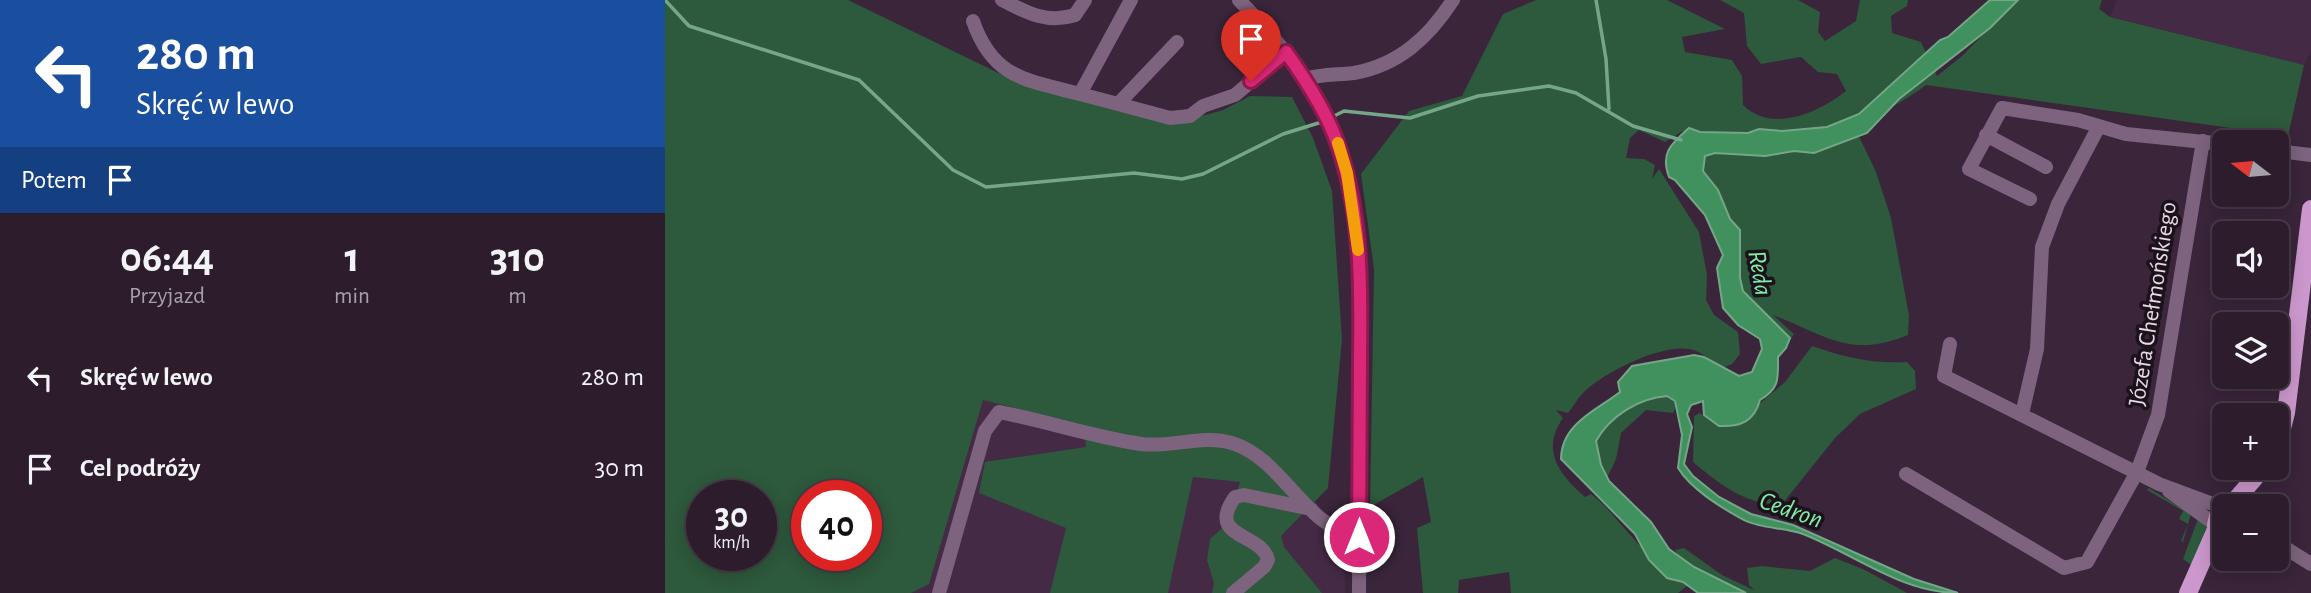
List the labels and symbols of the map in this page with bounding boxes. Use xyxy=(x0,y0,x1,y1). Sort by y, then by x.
pin xyxy=(1221,9,1281,81)
north arrow xyxy=(2212,130,2289,206)
street label: Józefa Chełmońskiego xyxy=(2125,200,2181,408)
water label: Reda xyxy=(1743,248,1777,298)
speed limit sign: 40 xyxy=(791,480,882,571)
water label: Cedron xyxy=(1756,487,1826,533)
position arrow xyxy=(1322,500,1396,574)

